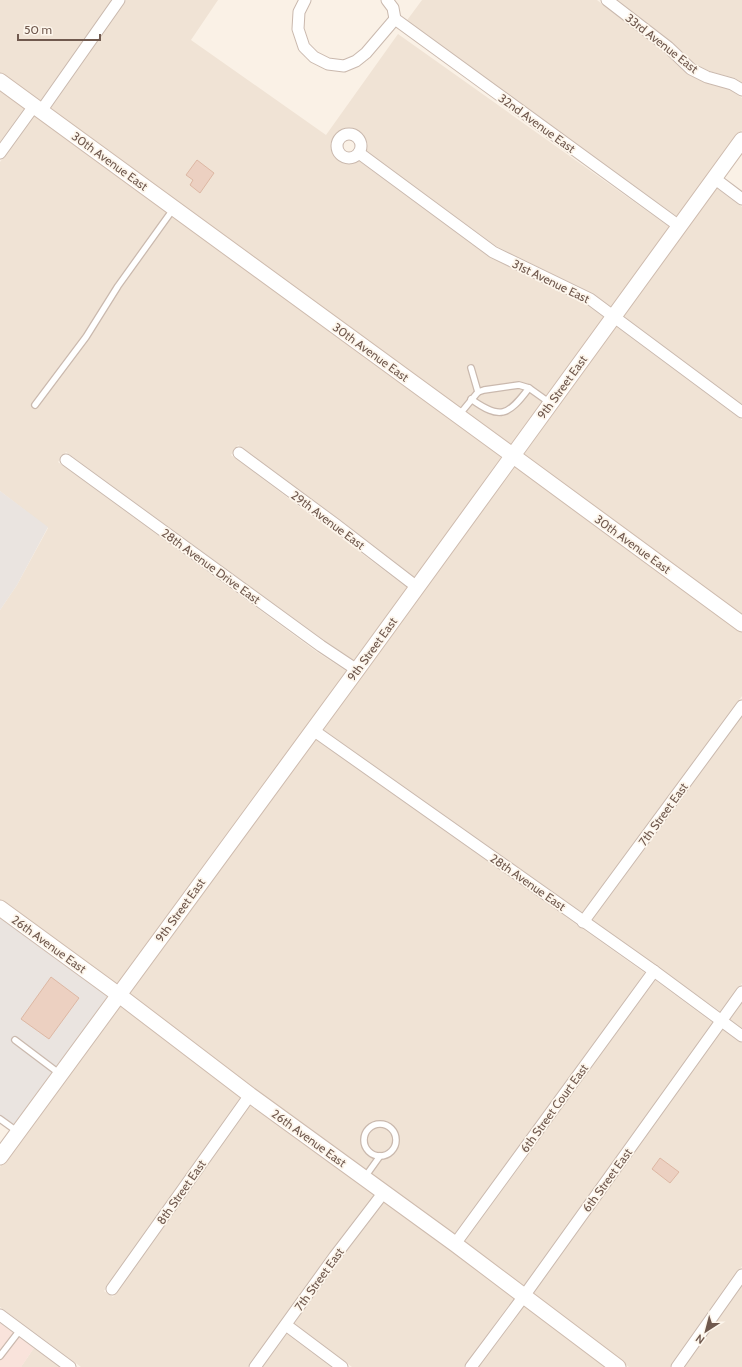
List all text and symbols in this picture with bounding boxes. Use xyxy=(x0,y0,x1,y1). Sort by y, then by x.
street label: 33rd Avenue East xyxy=(623,10,701,76)
scale bar xyxy=(18,16,100,42)
text: 50 m xyxy=(24,22,52,37)
street label: 32nd Avenue East xyxy=(496,90,578,156)
street label: 30th Avenue East xyxy=(69,128,151,194)
street label: 31st Avenue East xyxy=(510,256,592,306)
street label: 30th Avenue East xyxy=(330,319,412,385)
street label: 9th Street East xyxy=(534,352,590,422)
street label: 29th Avenue East xyxy=(288,487,368,553)
street label: 30th Avenue East xyxy=(592,511,674,577)
street label: 28th Avenue Drive East xyxy=(159,525,263,607)
street label: 9th Street East xyxy=(344,614,400,684)
street label: 7th Street East xyxy=(635,780,691,848)
street label: 28th Avenue East xyxy=(487,850,569,914)
street label: 9th Street East xyxy=(152,875,208,945)
street label: 26th Avenue East xyxy=(9,912,89,976)
street label: 6th Street Court East xyxy=(517,1061,591,1155)
street label: 26th Avenue East xyxy=(269,1106,349,1170)
street label: 6th Street East xyxy=(579,1145,635,1215)
street label: 8th Street East xyxy=(153,1157,209,1227)
street label: 7th Street East xyxy=(291,1245,347,1313)
north arrow xyxy=(686,1311,726,1351)
text: N xyxy=(693,1331,707,1347)

